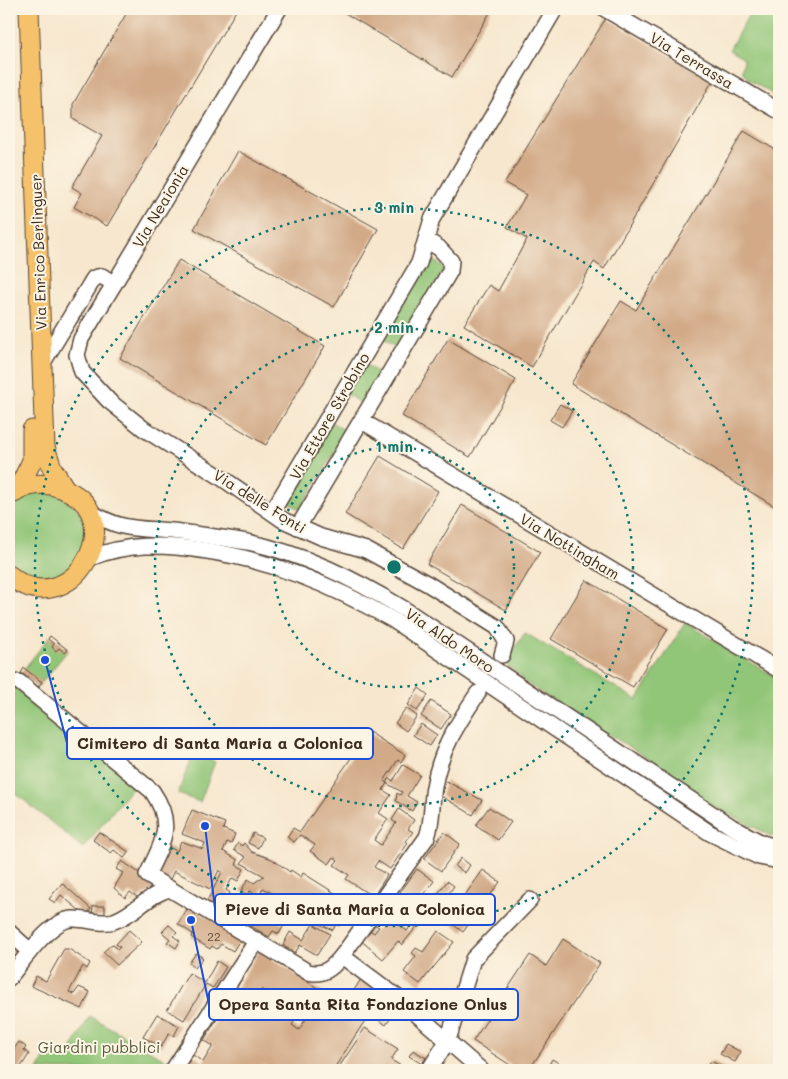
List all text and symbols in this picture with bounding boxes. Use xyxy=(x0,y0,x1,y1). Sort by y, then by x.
street label: Via Terrassa xyxy=(646,27,738,93)
street label: Via Neaionia xyxy=(127,161,193,251)
street label: Via Enrico Berlinguer xyxy=(25,173,51,331)
text: 3 min xyxy=(374,197,414,217)
text: 2 min xyxy=(374,317,414,337)
street label: Via Ettore Strobino xyxy=(284,349,374,483)
text: 1 min xyxy=(375,436,413,456)
street label: Via delle Fonti xyxy=(210,465,310,537)
street label: Via Nottingham xyxy=(516,508,624,584)
centre of rings xyxy=(385,558,403,576)
street label: Via Aldo Moro xyxy=(402,603,498,677)
callout: Cimitero di Santa Maria a Colonica xyxy=(67,728,373,759)
text: Cimitero di Santa Maria a Colonica xyxy=(77,732,363,753)
callout: Pieve di Santa Maria a Colonica xyxy=(215,894,495,925)
text: Pieve di Santa Maria a Colonica xyxy=(225,898,485,919)
house number: 22 xyxy=(207,928,221,944)
callout: Opera Santa Rita Fondazione Onlus xyxy=(209,989,518,1020)
text: Opera Santa Rita Fondazione Onlus xyxy=(219,993,507,1014)
park label: Giardini pubblici xyxy=(38,1037,160,1057)

